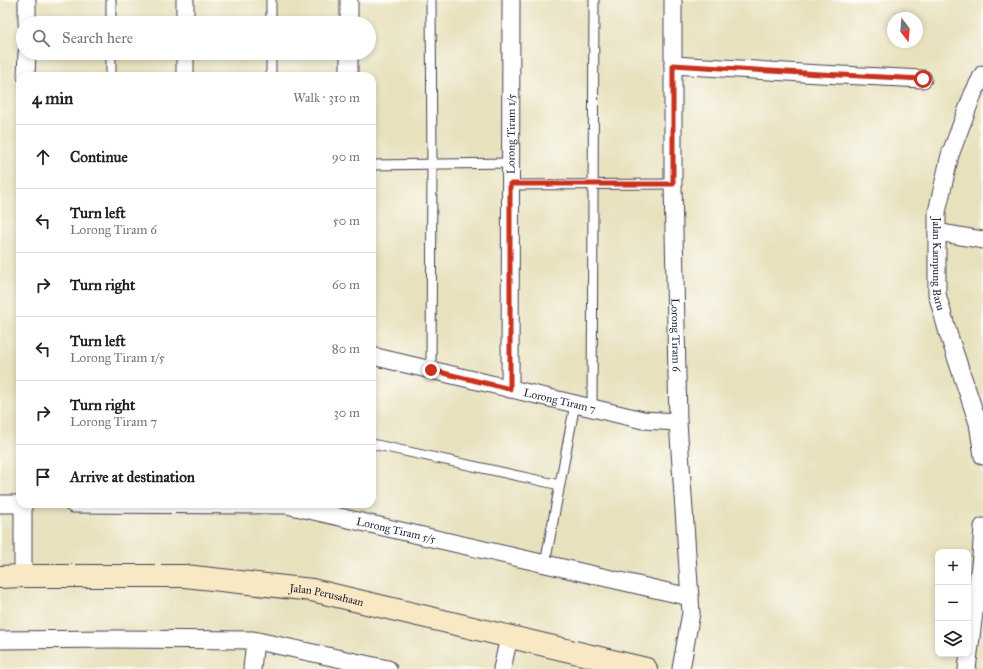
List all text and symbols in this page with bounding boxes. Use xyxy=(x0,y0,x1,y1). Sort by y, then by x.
north arrow xyxy=(887,12,923,48)
search box xyxy=(16,16,376,60)
icon: search xyxy=(30,27,52,49)
text: Search here xyxy=(62,29,133,47)
route start xyxy=(914,70,932,88)
text: 4 min xyxy=(32,88,73,109)
text: Walk · 310 m xyxy=(293,90,360,106)
street label: Lorong Tiram 1/5 xyxy=(504,94,517,174)
icon: ahead xyxy=(32,146,54,168)
text: Continue xyxy=(70,148,128,166)
text: 90 m xyxy=(332,149,360,165)
text: Turn left xyxy=(70,204,126,222)
icon: left xyxy=(32,210,54,232)
text: 50 m xyxy=(333,213,360,229)
street label: Jalan Kampung Baru xyxy=(930,216,948,312)
text: Lorong Tiram 6 xyxy=(70,222,157,238)
icon: right xyxy=(32,274,54,296)
text: Turn right xyxy=(70,276,135,294)
text: 60 m xyxy=(332,277,360,293)
street label: Lorong Tiram 6 xyxy=(669,298,683,372)
text: Turn left xyxy=(70,332,126,350)
icon: left xyxy=(32,338,54,360)
text: 80 m xyxy=(332,341,360,357)
text: Lorong Tiram 1/5 xyxy=(70,350,165,366)
route end xyxy=(422,361,440,379)
street label: Lorong Tiram 7 xyxy=(522,386,597,415)
text: Turn right xyxy=(70,396,135,414)
icon: right xyxy=(32,402,54,424)
text: 30 m xyxy=(334,405,360,421)
text: Lorong Tiram 7 xyxy=(70,414,157,430)
icon: arrive xyxy=(32,466,54,488)
text: Arrive at destination xyxy=(70,468,195,486)
street label: Lorong Tiram 5/5 xyxy=(355,515,437,545)
map controls xyxy=(935,549,971,657)
button: + xyxy=(935,549,971,585)
street label: Jalan Perusahaan xyxy=(288,581,365,609)
button: − xyxy=(935,585,971,621)
button: layers xyxy=(935,621,971,657)

